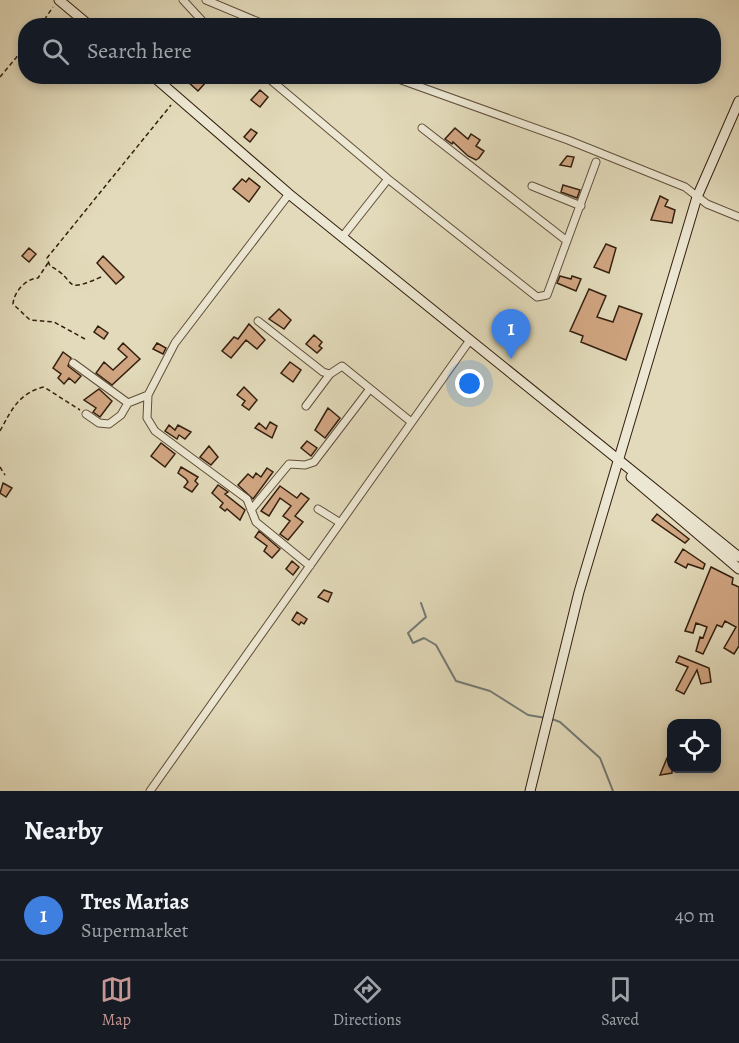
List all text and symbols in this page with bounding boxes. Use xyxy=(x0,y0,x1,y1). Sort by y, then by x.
search box xyxy=(18,18,721,84)
icon: search xyxy=(39,35,72,68)
text: Search here xyxy=(87,36,192,66)
pin: 1 xyxy=(492,310,530,359)
your location xyxy=(455,369,484,398)
map controls xyxy=(667,719,721,773)
button: locate xyxy=(667,719,721,773)
text: Nearby xyxy=(24,813,103,848)
text: Tres Marias xyxy=(81,887,189,917)
text: 1 xyxy=(40,902,47,929)
text: 40 m xyxy=(675,902,715,929)
text: Supermarket xyxy=(81,917,188,944)
tab: Map xyxy=(100,973,133,1031)
tab: Directions xyxy=(333,973,401,1031)
tab: Saved xyxy=(601,973,639,1031)

